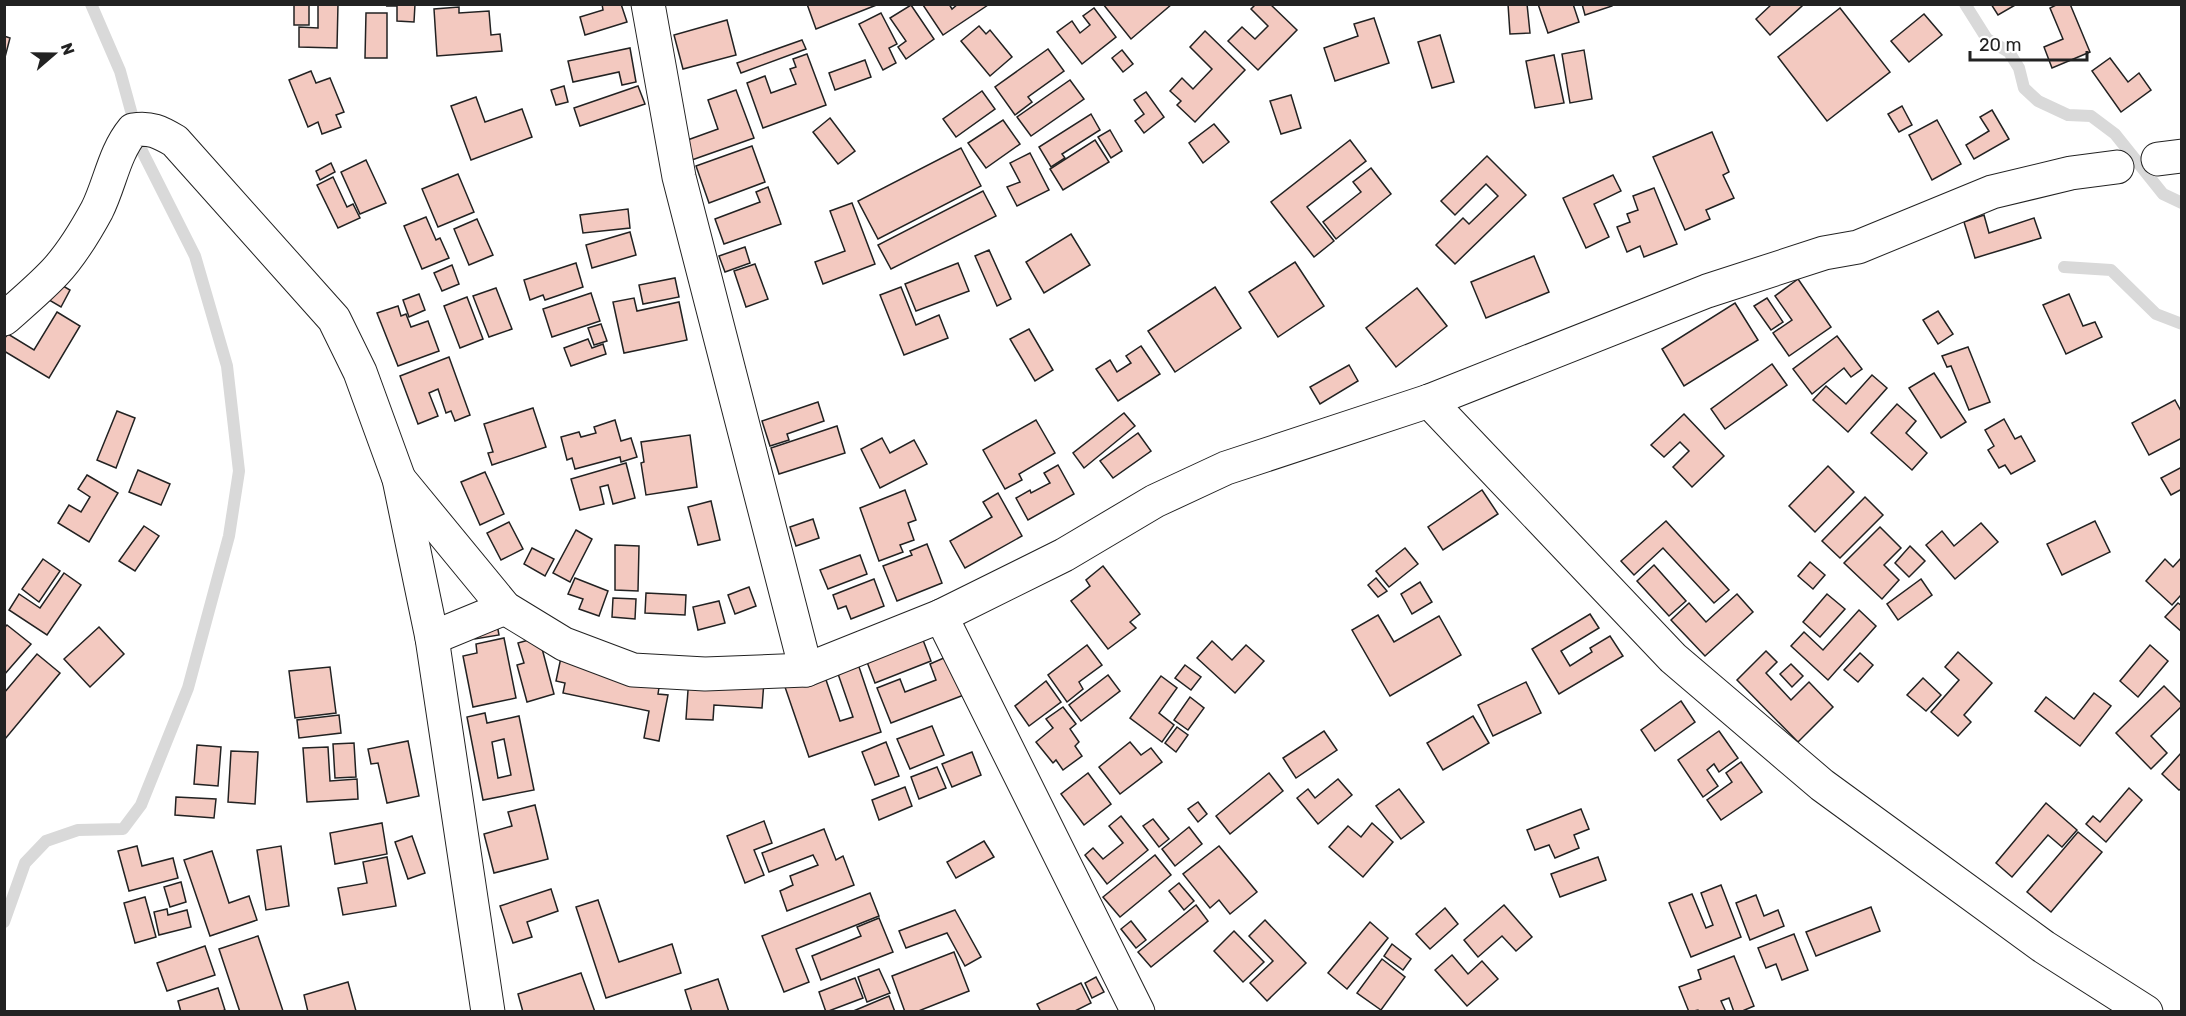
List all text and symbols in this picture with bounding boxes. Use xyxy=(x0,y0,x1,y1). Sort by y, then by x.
north arrow xyxy=(24,24,84,84)
scale bar xyxy=(1970,24,2087,62)
text: 20 m xyxy=(1979,34,2021,56)
text: N xyxy=(57,40,79,58)

